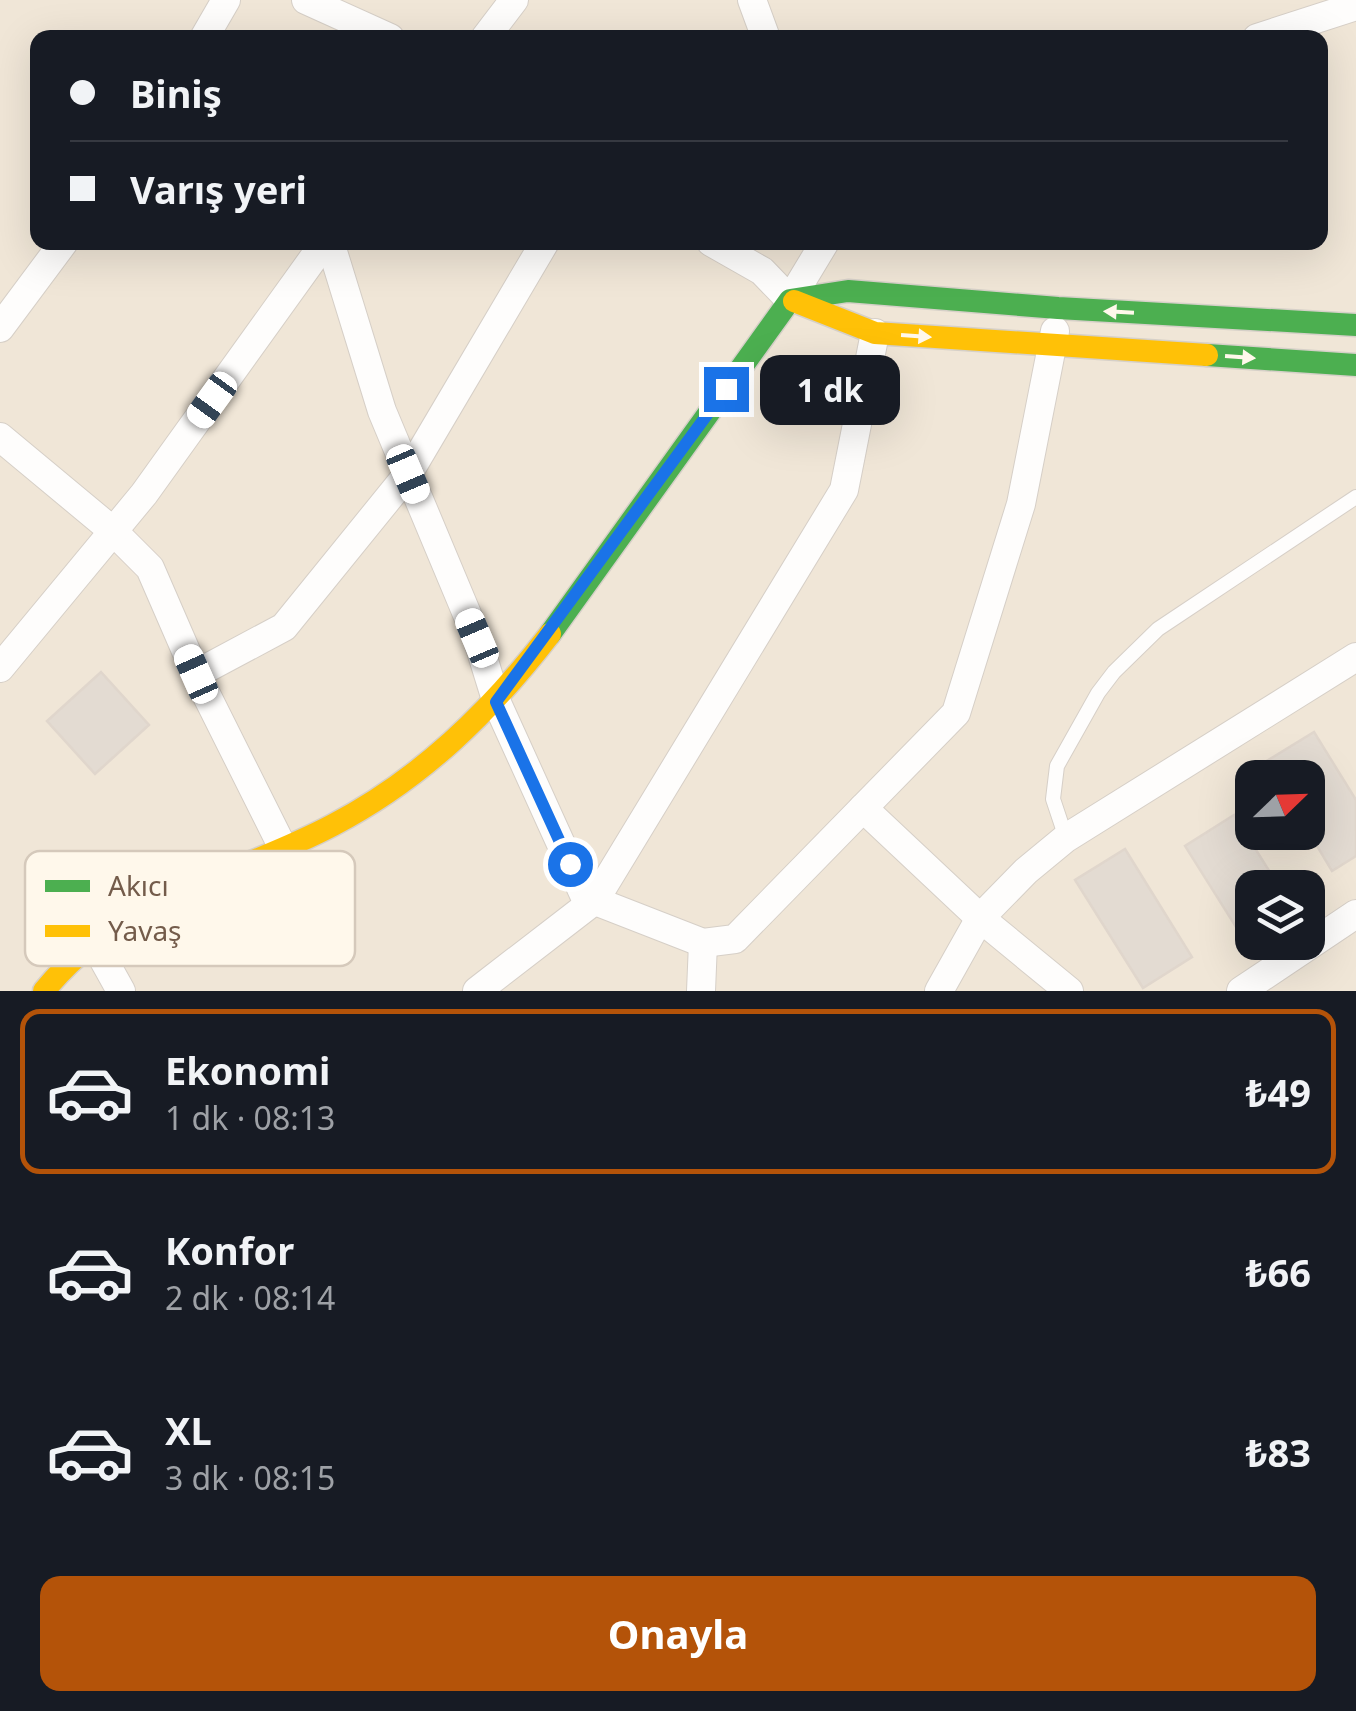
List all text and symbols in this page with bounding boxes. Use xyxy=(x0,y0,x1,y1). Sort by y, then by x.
text: Biniş xyxy=(130,67,222,119)
text: Varış yeri xyxy=(130,163,307,215)
one-way arrow xyxy=(1102,304,1134,320)
one-way arrow xyxy=(901,328,933,344)
one-way arrow xyxy=(1225,349,1257,365)
callout: 1 dk xyxy=(761,354,901,424)
car xyxy=(182,367,242,433)
route end xyxy=(704,367,749,412)
text: 1 dk xyxy=(797,368,863,411)
car xyxy=(382,441,434,507)
car xyxy=(451,605,503,671)
car xyxy=(170,640,222,708)
north arrow xyxy=(1235,760,1325,850)
map controls xyxy=(1235,760,1325,960)
route start xyxy=(548,842,593,887)
legend xyxy=(25,851,355,966)
text: Akıcı xyxy=(108,866,169,904)
button: layers xyxy=(1235,870,1325,960)
text: Yavaş xyxy=(108,911,182,949)
text: Ekonomi xyxy=(165,1044,330,1096)
icon: car xyxy=(45,1047,135,1137)
text: ₺49 xyxy=(1246,1066,1311,1118)
text: 1 dk · 08:13 xyxy=(165,1096,335,1139)
text: Konfor xyxy=(165,1224,294,1276)
icon: car xyxy=(45,1227,135,1317)
text: ₺66 xyxy=(1246,1246,1311,1298)
text: 2 dk · 08:14 xyxy=(165,1276,335,1319)
text: XL xyxy=(165,1404,212,1456)
icon: car xyxy=(45,1407,135,1497)
text: ₺83 xyxy=(1246,1426,1311,1478)
text: 3 dk · 08:15 xyxy=(165,1456,335,1499)
button: Onayla xyxy=(40,1576,1316,1691)

